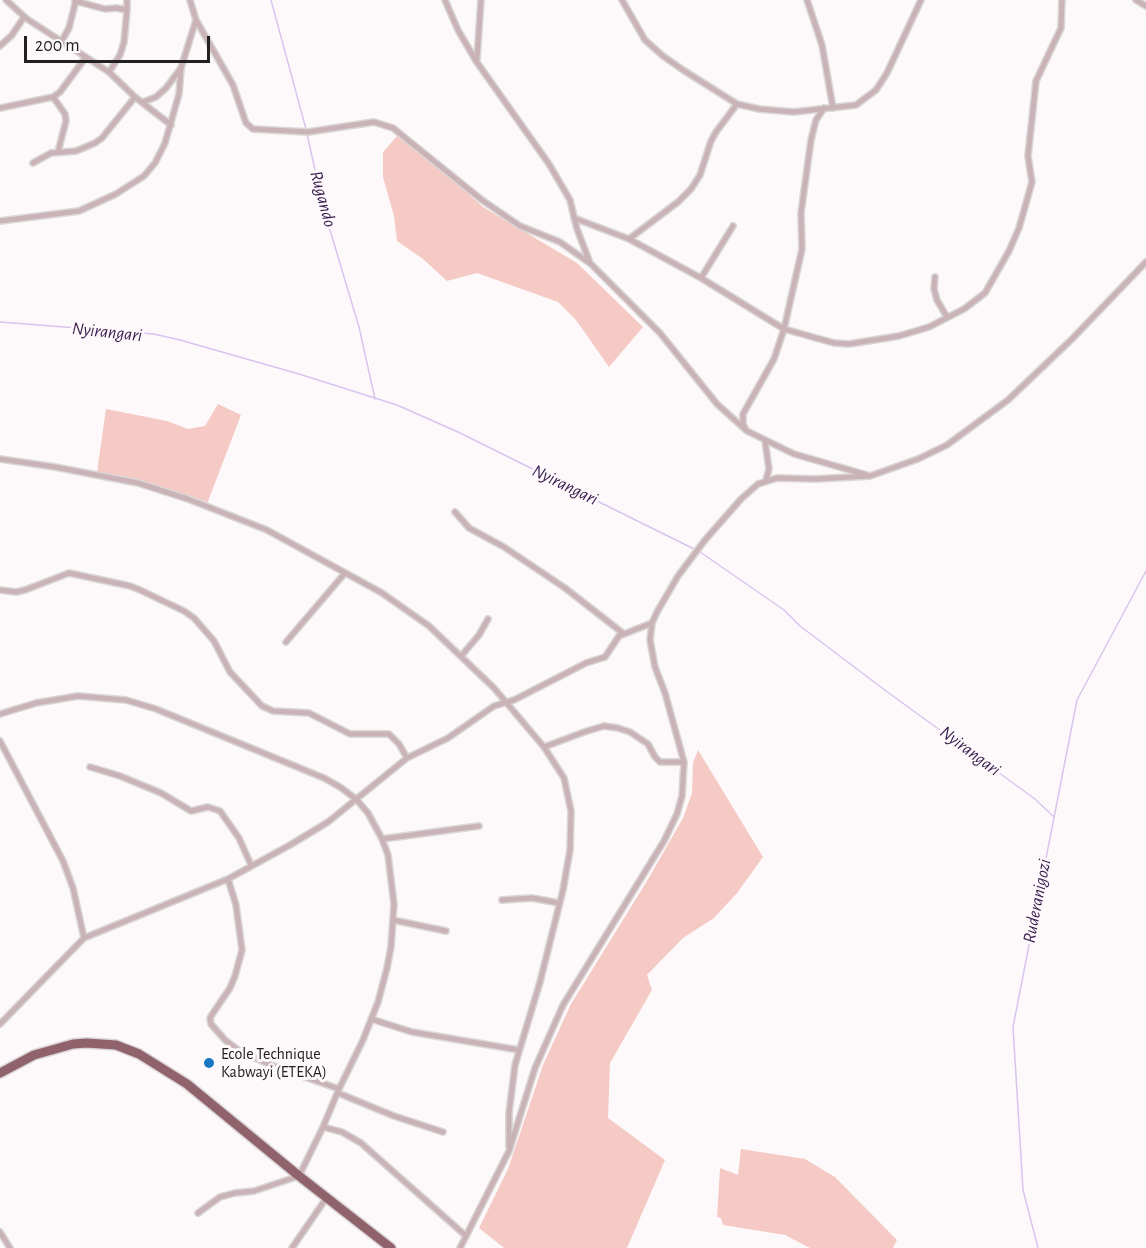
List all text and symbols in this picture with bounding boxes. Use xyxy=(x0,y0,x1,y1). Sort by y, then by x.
scale bar xyxy=(27,24,213,62)
text: 200 m xyxy=(35,37,80,55)
water label: Rugando xyxy=(305,169,341,229)
water label: Nyirangari xyxy=(71,318,143,346)
water label: Nyirangari xyxy=(529,460,601,510)
water label: Nyirangari xyxy=(935,721,1005,781)
water label: Ruderanigozi xyxy=(1018,857,1056,945)
place label: Ecole Technique Kabwayi (ETEKA) xyxy=(221,1044,327,1082)
marker: Ecole Technique Kabwayi (ETEKA) xyxy=(202,1056,216,1070)

